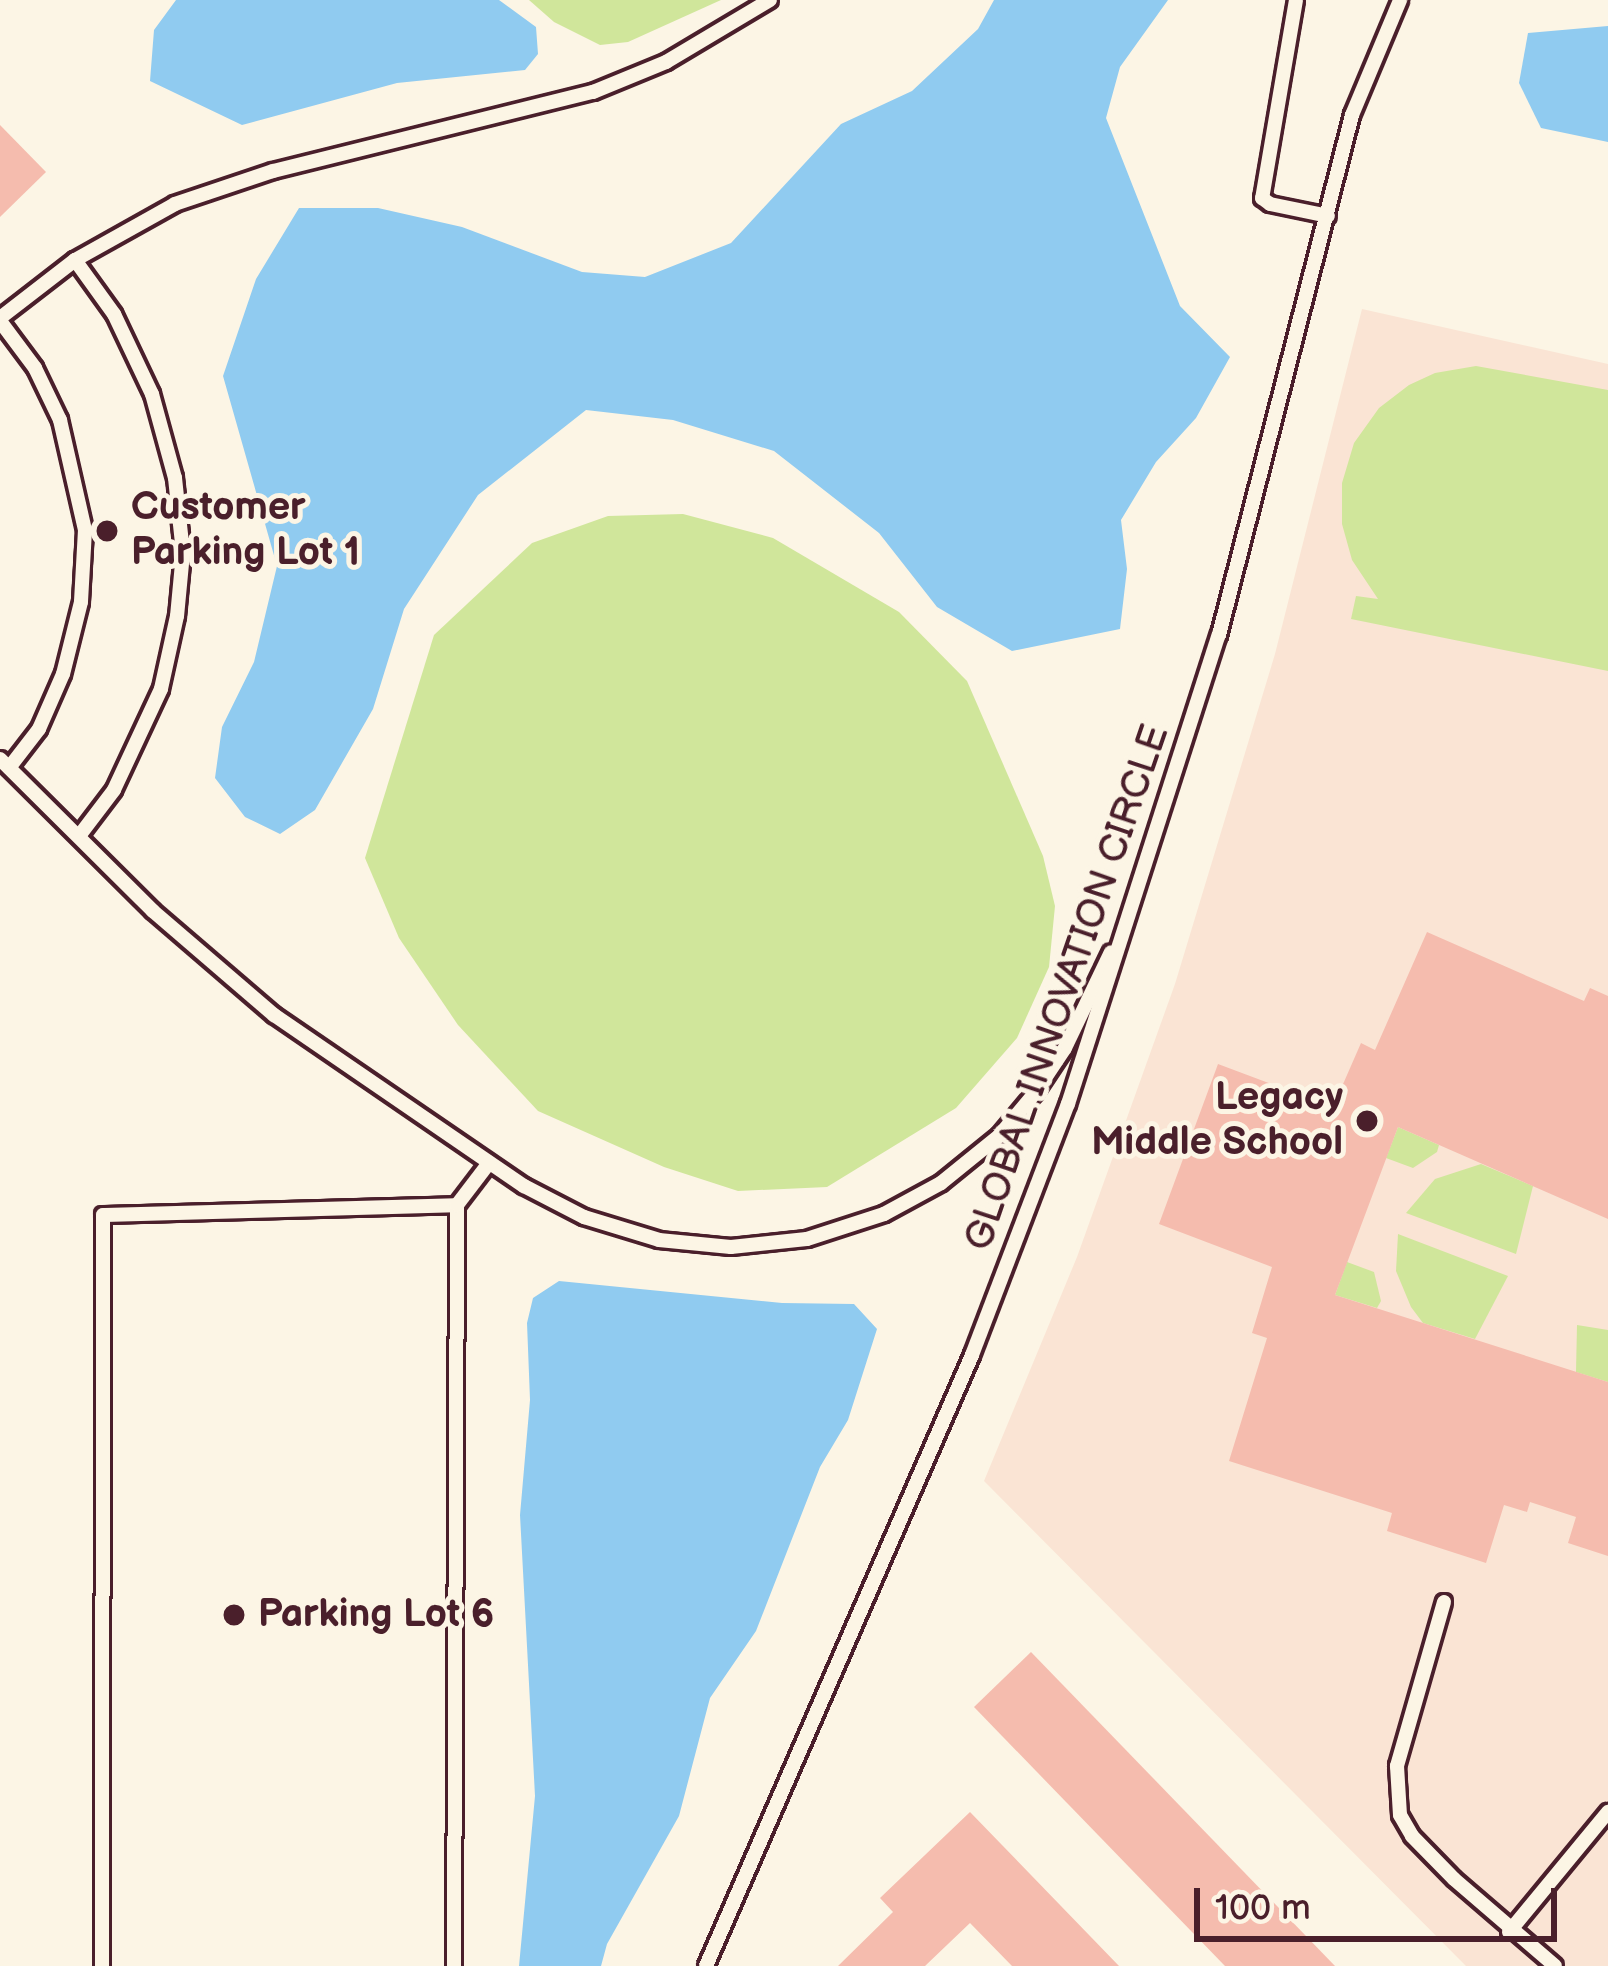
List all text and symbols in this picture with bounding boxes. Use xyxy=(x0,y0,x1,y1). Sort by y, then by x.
place label: Customer Parking Lot 1 xyxy=(131,486,360,577)
marker: Customer Parking Lot 1 xyxy=(94,518,120,544)
street label: GLOBAL INNOVATION CIRCLE xyxy=(956,719,1180,1257)
place label: Legacy Middle School xyxy=(1091,1076,1343,1167)
marker: Legacy Middle School xyxy=(1354,1108,1380,1134)
place label: Parking Lot 6 xyxy=(258,1592,494,1638)
marker: Parking Lot 6 xyxy=(221,1602,247,1628)
scale bar xyxy=(1200,1864,1563,1938)
text: 100 m xyxy=(1215,1887,1311,1930)

